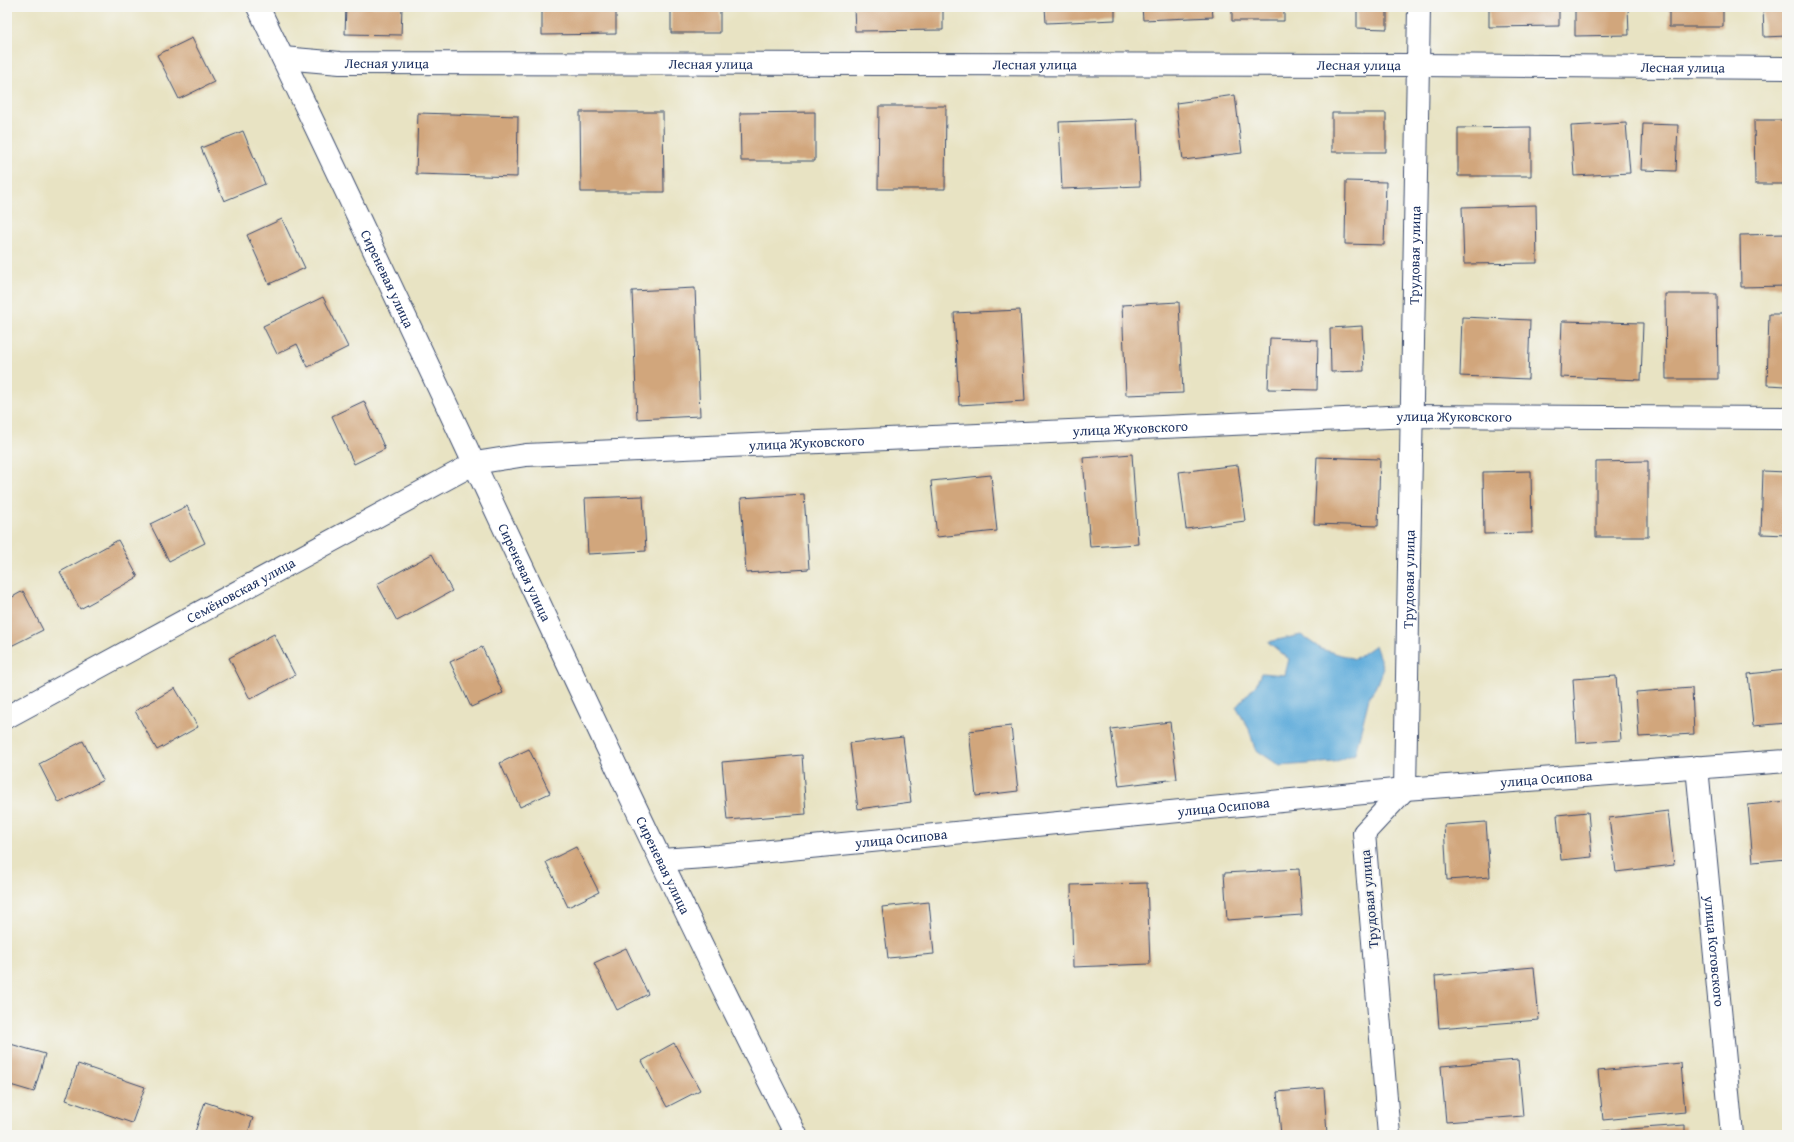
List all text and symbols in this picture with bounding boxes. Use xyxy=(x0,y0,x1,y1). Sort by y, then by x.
street label: Лесная улица xyxy=(345,53,429,73)
street label: Лесная улица xyxy=(669,54,753,74)
street label: Лесная улица xyxy=(993,54,1077,74)
street label: Лесная улица xyxy=(1317,55,1401,75)
street label: Лесная улица xyxy=(1640,57,1725,77)
street label: Трудовая улица xyxy=(1404,205,1425,305)
street label: Сиреневая улица xyxy=(356,226,419,331)
street label: улица Жуковского xyxy=(1395,406,1512,427)
street label: улица Жуковского xyxy=(1071,416,1188,441)
street label: улица Жуковского xyxy=(747,430,865,455)
street label: Сиреневая улица xyxy=(493,520,557,625)
street label: Трудовая улица xyxy=(1398,529,1420,629)
street label: Семёновская улица xyxy=(183,552,299,628)
street label: улица Осипова xyxy=(1498,765,1593,792)
street label: улица Осипова xyxy=(1175,792,1271,821)
street label: Сиреневая улица xyxy=(631,813,696,918)
street label: улица Осипова xyxy=(853,824,948,853)
street label: Трудовая улица xyxy=(1355,849,1383,949)
street label: улица Котовского xyxy=(1699,894,1730,1007)

